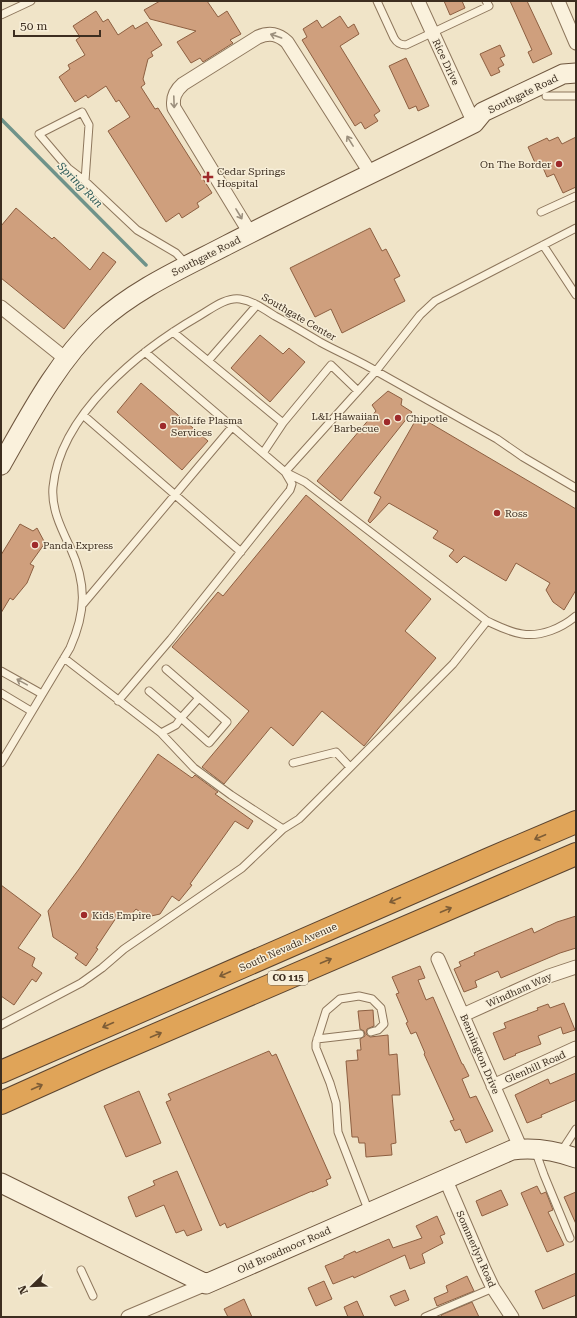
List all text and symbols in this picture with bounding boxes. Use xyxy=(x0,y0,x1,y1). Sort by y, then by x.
scale bar xyxy=(14,12,100,38)
text: 50 m xyxy=(20,19,47,33)
one-way arrow xyxy=(270,32,283,39)
street label: Rice Drive xyxy=(430,37,462,87)
street label: Southgate Road xyxy=(486,72,560,116)
one-way arrow xyxy=(171,95,178,108)
one-way arrow xyxy=(345,135,353,147)
water label: Spring Run xyxy=(54,159,106,211)
place label: On The Border xyxy=(480,159,551,170)
marker: On The Border xyxy=(554,159,564,169)
place label: Cedar Springs Hospital xyxy=(217,166,285,189)
marker: Cedar Springs Hospital xyxy=(202,171,214,183)
one-way arrow xyxy=(235,208,243,220)
street label: Southgate Road xyxy=(170,234,243,278)
street label: Southgate Center xyxy=(260,291,338,343)
place label: L&L Hawaiian Barbecue xyxy=(312,411,380,434)
marker: Chipotle xyxy=(393,413,403,423)
place label: Chipotle xyxy=(406,413,448,424)
place label: BioLife Plasma Services xyxy=(171,415,243,438)
marker: L&L Hawaiian Barbecue xyxy=(382,417,392,427)
marker: BioLife Plasma Services xyxy=(158,421,168,431)
marker: Ross xyxy=(492,508,502,518)
place label: Ross xyxy=(505,508,528,519)
marker: Panda Express xyxy=(30,540,40,550)
place label: Panda Express xyxy=(43,540,113,551)
one-way arrow xyxy=(16,678,28,686)
one-way arrow xyxy=(535,834,547,842)
one-way arrow xyxy=(389,897,401,904)
one-way arrow xyxy=(439,905,451,913)
marker: Kids Empire xyxy=(79,910,89,920)
place label: Kids Empire xyxy=(92,910,151,921)
street label: South Nevada Avenue xyxy=(237,920,339,974)
one-way arrow xyxy=(320,957,332,964)
one-way arrow xyxy=(219,971,231,979)
road number: CO 115 xyxy=(268,971,308,985)
street label: Windham Way xyxy=(485,971,554,1009)
street label: Bennington Drive xyxy=(458,1013,502,1096)
one-way arrow xyxy=(103,1022,115,1029)
one-way arrow xyxy=(149,1030,161,1038)
street label: Glenhill Road xyxy=(503,1048,568,1085)
one-way arrow xyxy=(30,1083,42,1090)
street label: Sommerlyn Road xyxy=(454,1209,498,1290)
street label: Old Broadmoor Road xyxy=(236,1224,333,1276)
north arrow xyxy=(12,1266,52,1306)
text: N xyxy=(15,1283,31,1296)

